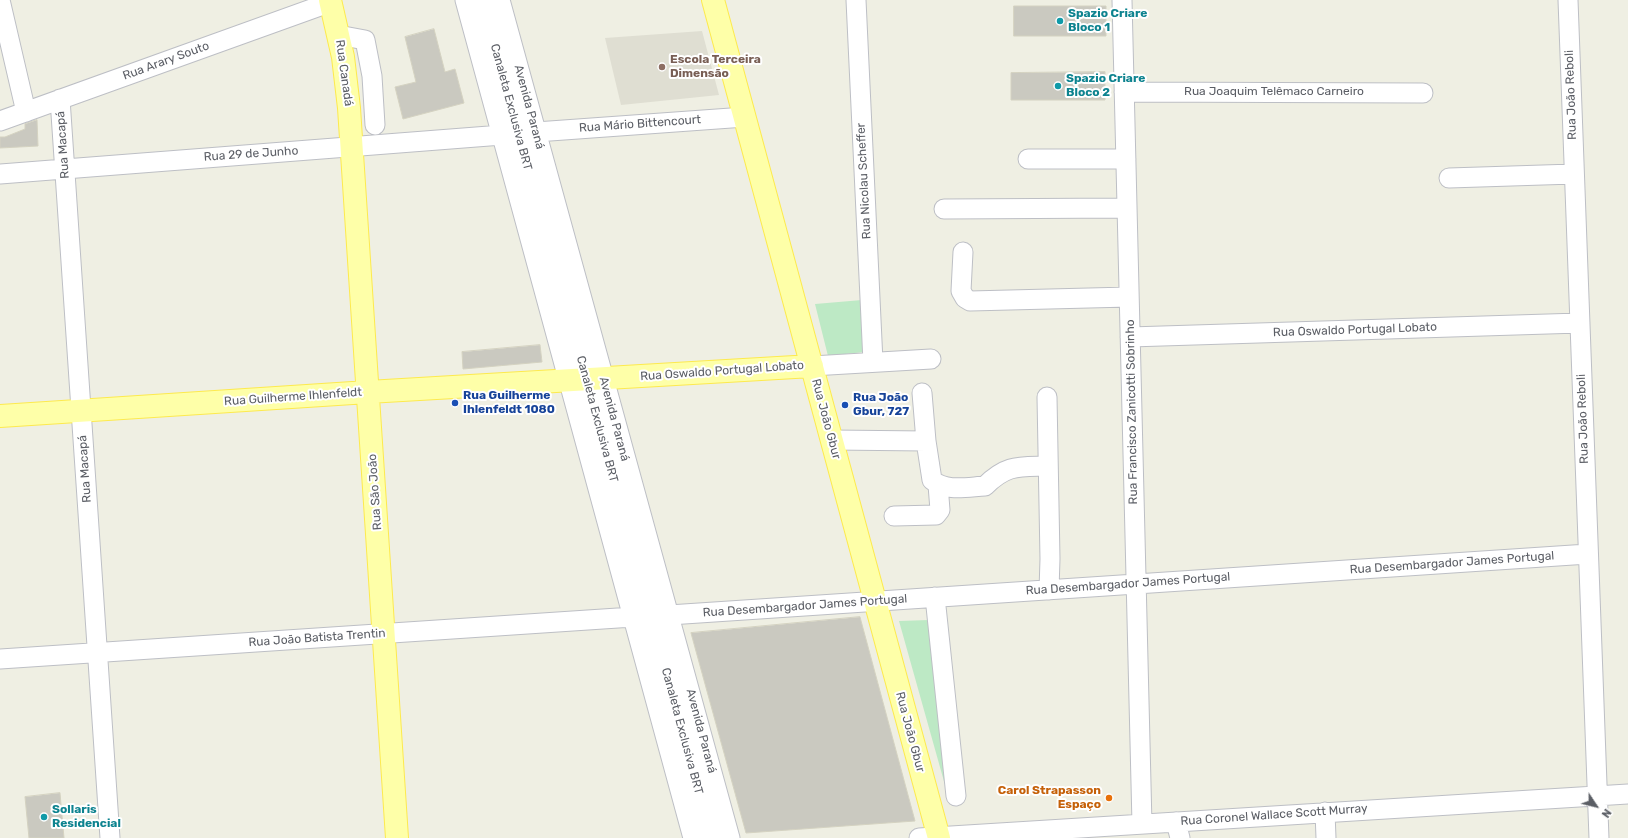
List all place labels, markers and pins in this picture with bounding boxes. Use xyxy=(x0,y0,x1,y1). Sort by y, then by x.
place label: Spazio Criare Bloco 1 xyxy=(1068,7,1147,35)
marker: Spazio Criare Bloco 1 xyxy=(1055,16,1065,26)
place label: Escola Terceira Dimensão xyxy=(670,53,761,81)
marker: Escola Terceira Dimensão xyxy=(657,62,667,72)
place label: Spazio Criare Bloco 2 xyxy=(1066,72,1145,100)
marker: Spazio Criare Bloco 2 xyxy=(1053,81,1063,91)
place label: Rua Guilherme Ihlenfeldt 1080 xyxy=(463,389,555,417)
place label: Rua João Gbur, 727 xyxy=(853,391,909,419)
marker: Rua Guilherme Ihlenfeldt 1080 xyxy=(450,398,460,408)
marker: Rua João Gbur, 727 xyxy=(840,400,850,410)
place label: Carol Strapasson Espaço xyxy=(998,784,1101,812)
marker: Carol Strapasson Espaço xyxy=(1104,793,1114,803)
place label: Sollaris Residencial xyxy=(52,803,121,831)
marker: Sollaris Residencial xyxy=(39,812,49,822)

